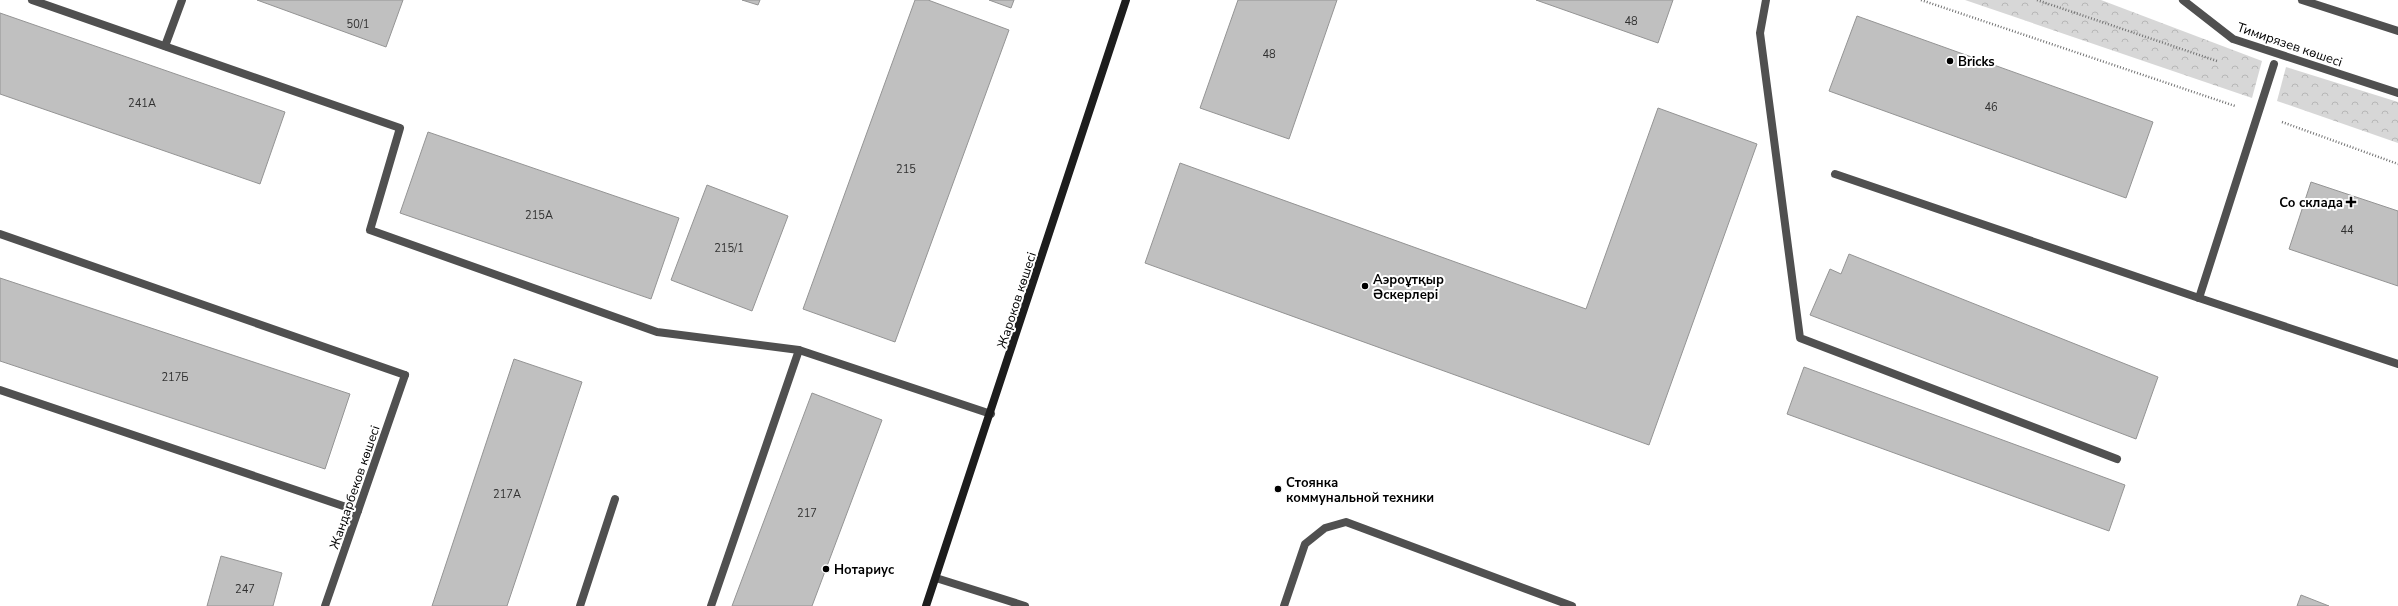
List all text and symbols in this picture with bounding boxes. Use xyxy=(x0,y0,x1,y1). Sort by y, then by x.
house number: 48 xyxy=(1624,14,1638,29)
house number: 50/1 xyxy=(347,17,369,32)
street label: Тимирязев көшесі xyxy=(2235,18,2345,71)
house number: 48 xyxy=(1262,47,1276,62)
place label: Bricks xyxy=(1958,53,1995,71)
marker: Bricks xyxy=(1945,56,1955,66)
house number: 241А xyxy=(128,96,156,111)
house number: 46 xyxy=(1984,100,1998,115)
house number: 215 xyxy=(896,162,916,177)
place label: Со склада xyxy=(2279,194,2343,212)
marker: Со склада xyxy=(2346,197,2356,207)
house number: 215А xyxy=(525,208,553,223)
house number: 44 xyxy=(2340,223,2354,238)
house number: 215/1 xyxy=(714,241,744,256)
street label: Жароков көшесі xyxy=(993,250,1041,351)
place label: Аэроұтқыр Әскерлері xyxy=(1373,271,1444,304)
marker: Аэроұтқыр Әскерлері xyxy=(1360,281,1370,291)
house number: 217Б xyxy=(161,370,189,385)
street label: Жандарбеков көшесі xyxy=(325,423,385,552)
place label: Стоянка коммунальной техники xyxy=(1286,474,1434,507)
marker: Стоянка коммунальной техники xyxy=(1273,484,1283,494)
house number: 217А xyxy=(493,487,521,502)
house number: 217 xyxy=(797,506,817,521)
place label: Нотариуc xyxy=(834,561,894,579)
marker: Нотариуc xyxy=(821,564,831,574)
house number: 247 xyxy=(235,582,255,597)

